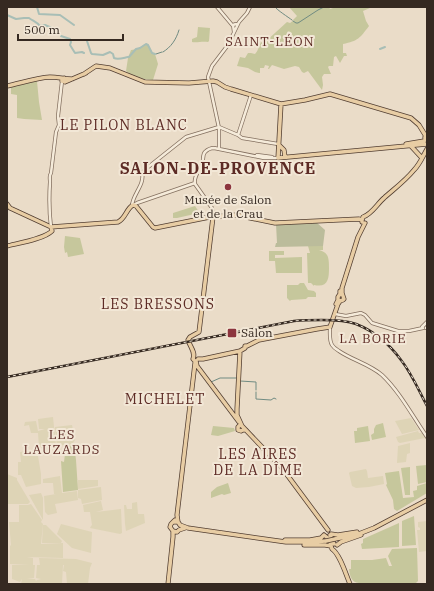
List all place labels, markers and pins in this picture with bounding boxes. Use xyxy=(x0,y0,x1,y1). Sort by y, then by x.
marker: Musée de Salon et de la Crau xyxy=(223,182,233,192)
place label: Musée de Salon et de la Crau xyxy=(184,192,272,221)
place label: Salon xyxy=(241,325,273,340)
marker: Salon xyxy=(226,327,238,339)

